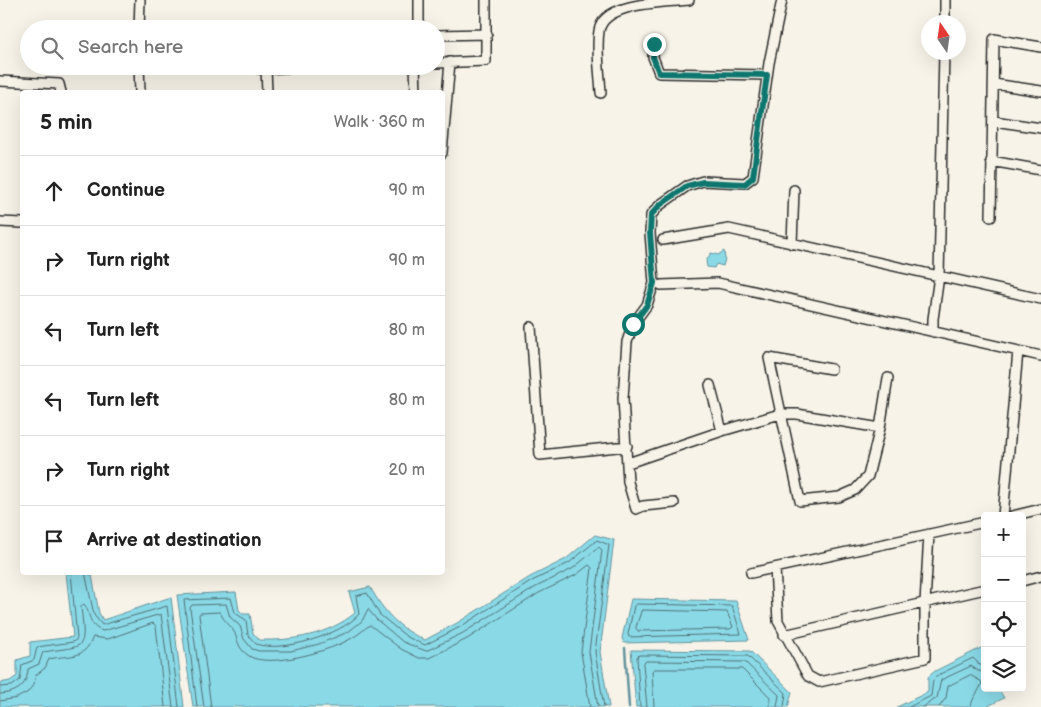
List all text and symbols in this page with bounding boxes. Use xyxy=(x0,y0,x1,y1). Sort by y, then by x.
north arrow xyxy=(921,15,966,60)
search box xyxy=(20,20,445,75)
route end xyxy=(643,33,666,56)
icon: search xyxy=(38,34,66,62)
text: Search here xyxy=(78,36,183,59)
text: 5 min xyxy=(40,110,93,135)
text: Walk · 360 m xyxy=(334,113,425,132)
icon: ahead xyxy=(40,177,68,205)
text: Continue xyxy=(87,179,165,202)
text: 90 m xyxy=(389,181,425,200)
icon: right xyxy=(40,247,68,275)
text: Turn right xyxy=(87,249,170,272)
text: 90 m xyxy=(389,251,425,270)
route start xyxy=(622,313,645,336)
icon: left xyxy=(40,317,68,345)
text: Turn left xyxy=(87,319,159,342)
text: 80 m xyxy=(389,321,425,340)
icon: left xyxy=(40,387,68,415)
text: Turn left xyxy=(87,389,159,412)
text: 80 m xyxy=(389,391,425,410)
icon: right xyxy=(40,457,68,485)
text: Turn right xyxy=(87,459,170,482)
text: 20 m xyxy=(389,461,425,480)
map controls xyxy=(981,512,1026,692)
button: + xyxy=(981,512,1026,557)
icon: arrive xyxy=(40,527,68,555)
text: Arrive at destination xyxy=(87,529,262,552)
button: − xyxy=(981,557,1026,602)
button: locate xyxy=(981,602,1026,647)
button: layers xyxy=(981,647,1026,692)

